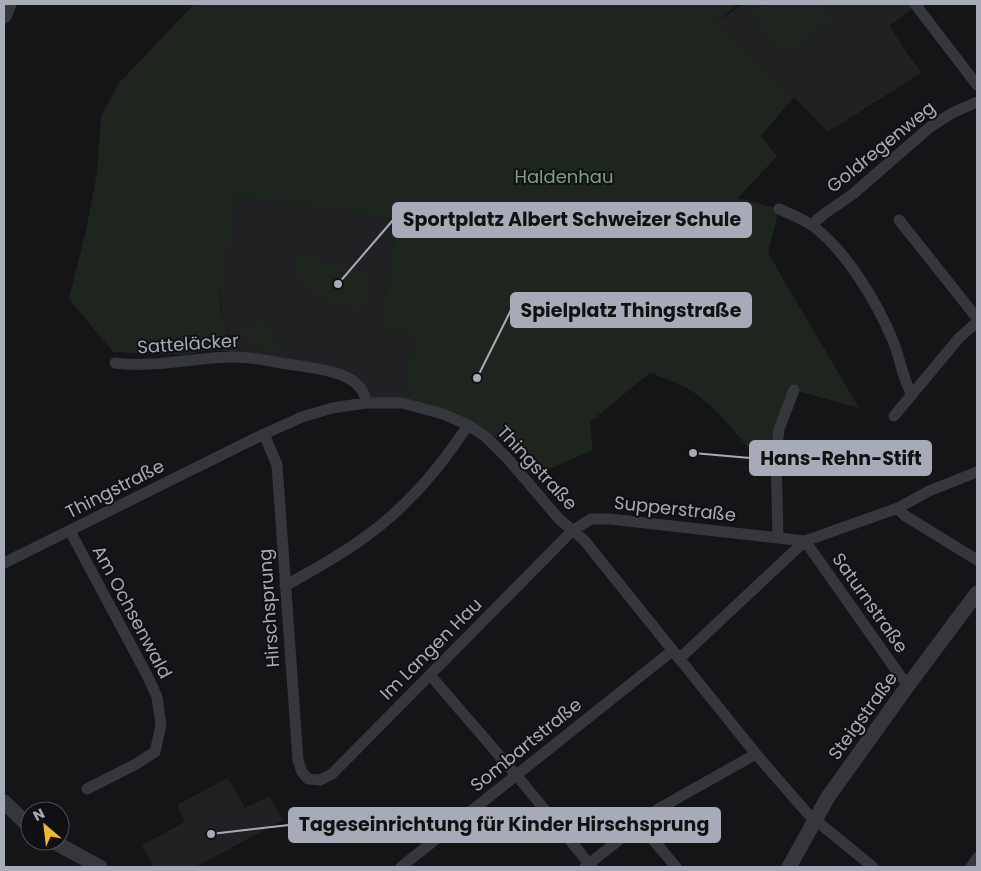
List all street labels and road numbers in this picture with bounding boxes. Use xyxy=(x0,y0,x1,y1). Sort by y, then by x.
street label: Goldregenweg xyxy=(821,95,940,198)
street label: Satteläcker xyxy=(136,327,240,360)
street label: Thingstraße xyxy=(492,420,583,516)
street label: Thingstraße xyxy=(61,453,168,524)
street label: Supperstraße xyxy=(613,490,737,527)
street label: Am Ochsenwald xyxy=(87,541,178,683)
street label: Hirschsprung xyxy=(252,548,285,668)
street label: Saturnstraße xyxy=(827,548,914,658)
street label: Im Langen Hau xyxy=(374,592,487,705)
street label: Steigstraße xyxy=(822,667,903,765)
street label: Sombartstraße xyxy=(465,692,587,797)

